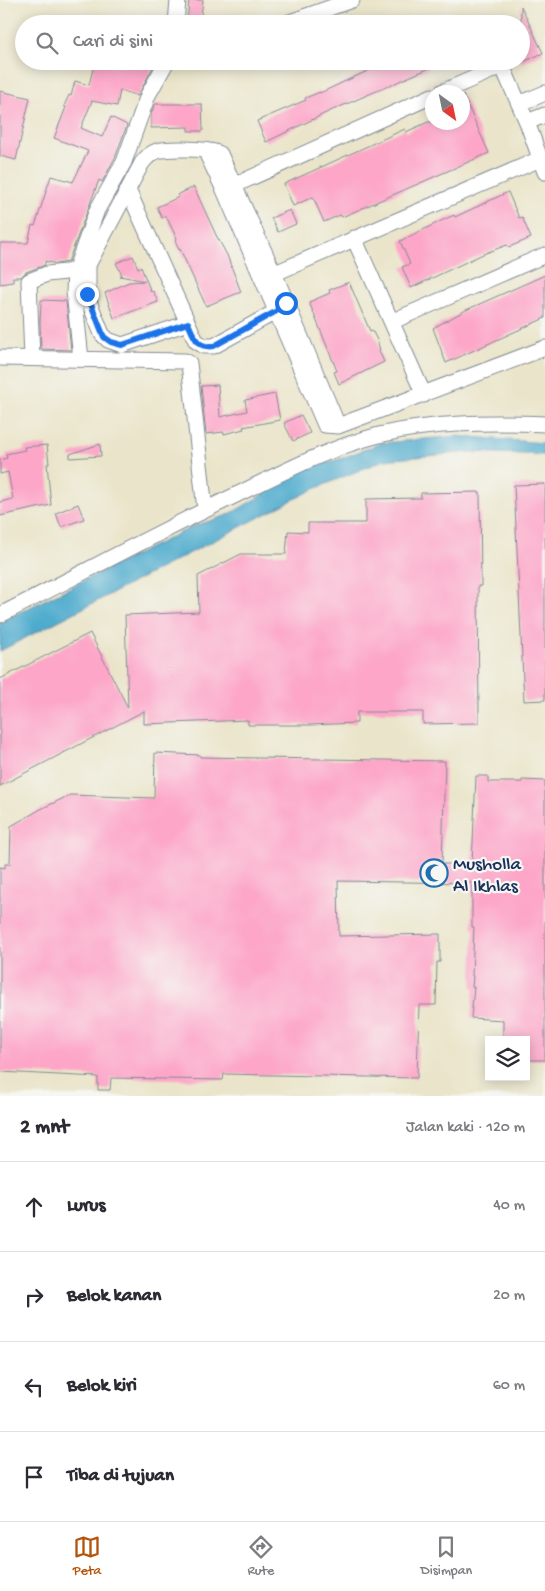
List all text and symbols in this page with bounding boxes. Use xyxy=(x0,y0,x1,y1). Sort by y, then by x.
search box xyxy=(15,15,530,70)
icon: search xyxy=(33,29,61,57)
text: Cari di sini xyxy=(73,31,153,54)
north arrow xyxy=(425,85,470,130)
route end xyxy=(76,283,99,306)
route start xyxy=(275,292,298,315)
place label: Musholla Al Ikhlas xyxy=(453,854,523,899)
mosque icon: Musholla Al Ikhlas xyxy=(419,858,449,888)
map controls xyxy=(485,1036,530,1081)
button: layers xyxy=(485,1036,530,1081)
text: 2 mnt xyxy=(20,1116,69,1141)
text: Jalan kaki · 120 m xyxy=(406,1119,525,1138)
icon: ahead xyxy=(20,1193,48,1221)
text: Lurus xyxy=(67,1195,106,1218)
text: 40 m xyxy=(493,1197,525,1216)
icon: right xyxy=(20,1283,48,1311)
text: Belok kanan xyxy=(67,1285,161,1308)
text: 20 m xyxy=(493,1287,525,1306)
icon: left xyxy=(20,1373,48,1401)
text: Belok kiri xyxy=(67,1375,137,1398)
text: 60 m xyxy=(493,1377,525,1396)
icon: arrive xyxy=(20,1463,48,1491)
text: Tiba di tujuan xyxy=(67,1465,174,1488)
tab: Peta xyxy=(73,1533,101,1580)
tab: Rute xyxy=(247,1533,275,1580)
tab: Disimpan xyxy=(421,1533,472,1580)

